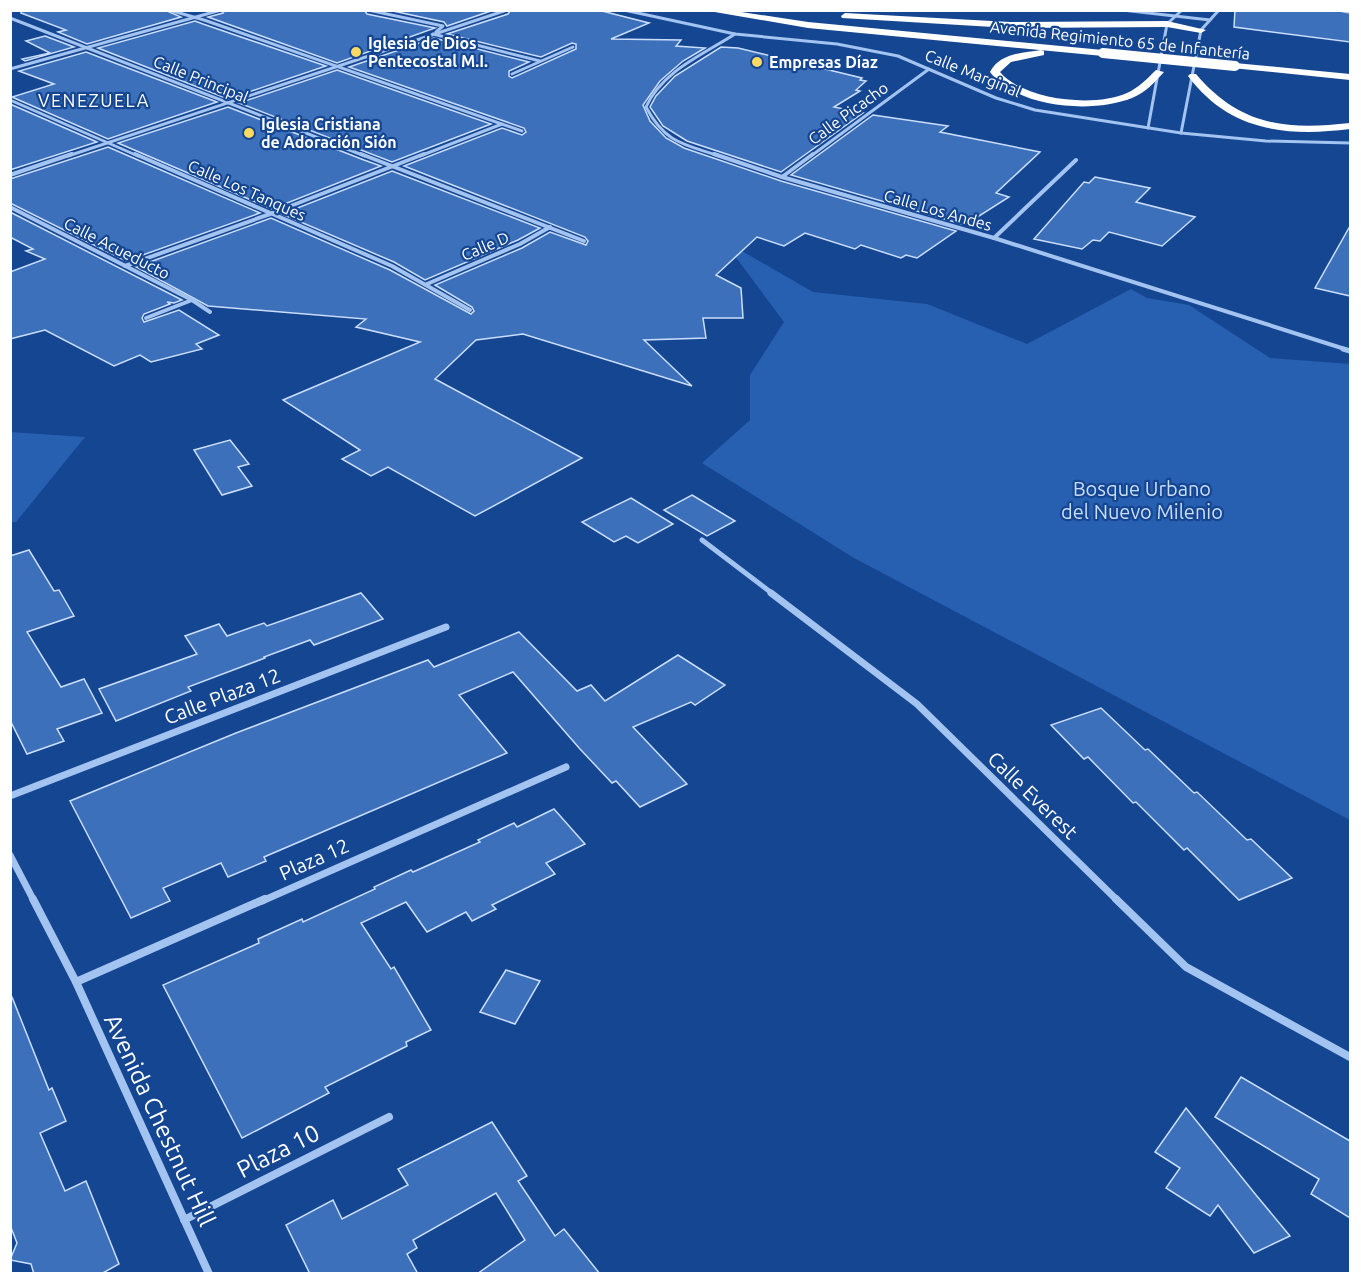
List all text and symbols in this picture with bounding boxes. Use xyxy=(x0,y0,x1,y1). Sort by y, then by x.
street label: Avenida Regimiento 65 de Infantería xyxy=(989,17,1251,63)
place label: Iglesia de Dios Pentecostal M.I. xyxy=(368,34,488,70)
marker: Iglesia de Dios Pentecostal M.I. xyxy=(349,45,363,59)
street label: Calle Marginal xyxy=(922,46,1024,100)
street label: Calle Principal xyxy=(151,52,251,106)
place label: Empresas Díaz xyxy=(769,53,878,71)
marker: Empresas Díaz xyxy=(750,55,764,69)
street label: Calle Picacho xyxy=(805,78,891,148)
district label: VENEZUELA xyxy=(38,90,150,110)
place label: Iglesia Cristiana de Adoración Sión xyxy=(261,115,397,151)
marker: Iglesia Cristiana de Adoración Sión xyxy=(242,126,256,140)
street label: Calle Los Tanques xyxy=(185,156,309,224)
street label: Calle Los Andes xyxy=(882,186,994,234)
street label: Calle Acueducto xyxy=(61,214,173,282)
street label: Calle D xyxy=(458,228,512,264)
park label: Bosque Urbano del Nuevo Milenio xyxy=(1061,477,1223,523)
street label: Calle Plaza 12 xyxy=(161,663,283,729)
street label: Calle Everest xyxy=(983,747,1083,843)
street label: Plaza 12 xyxy=(275,833,353,885)
street label: Avenida Chestnut Hill xyxy=(99,1010,221,1230)
street label: Plaza 10 xyxy=(232,1119,324,1183)

